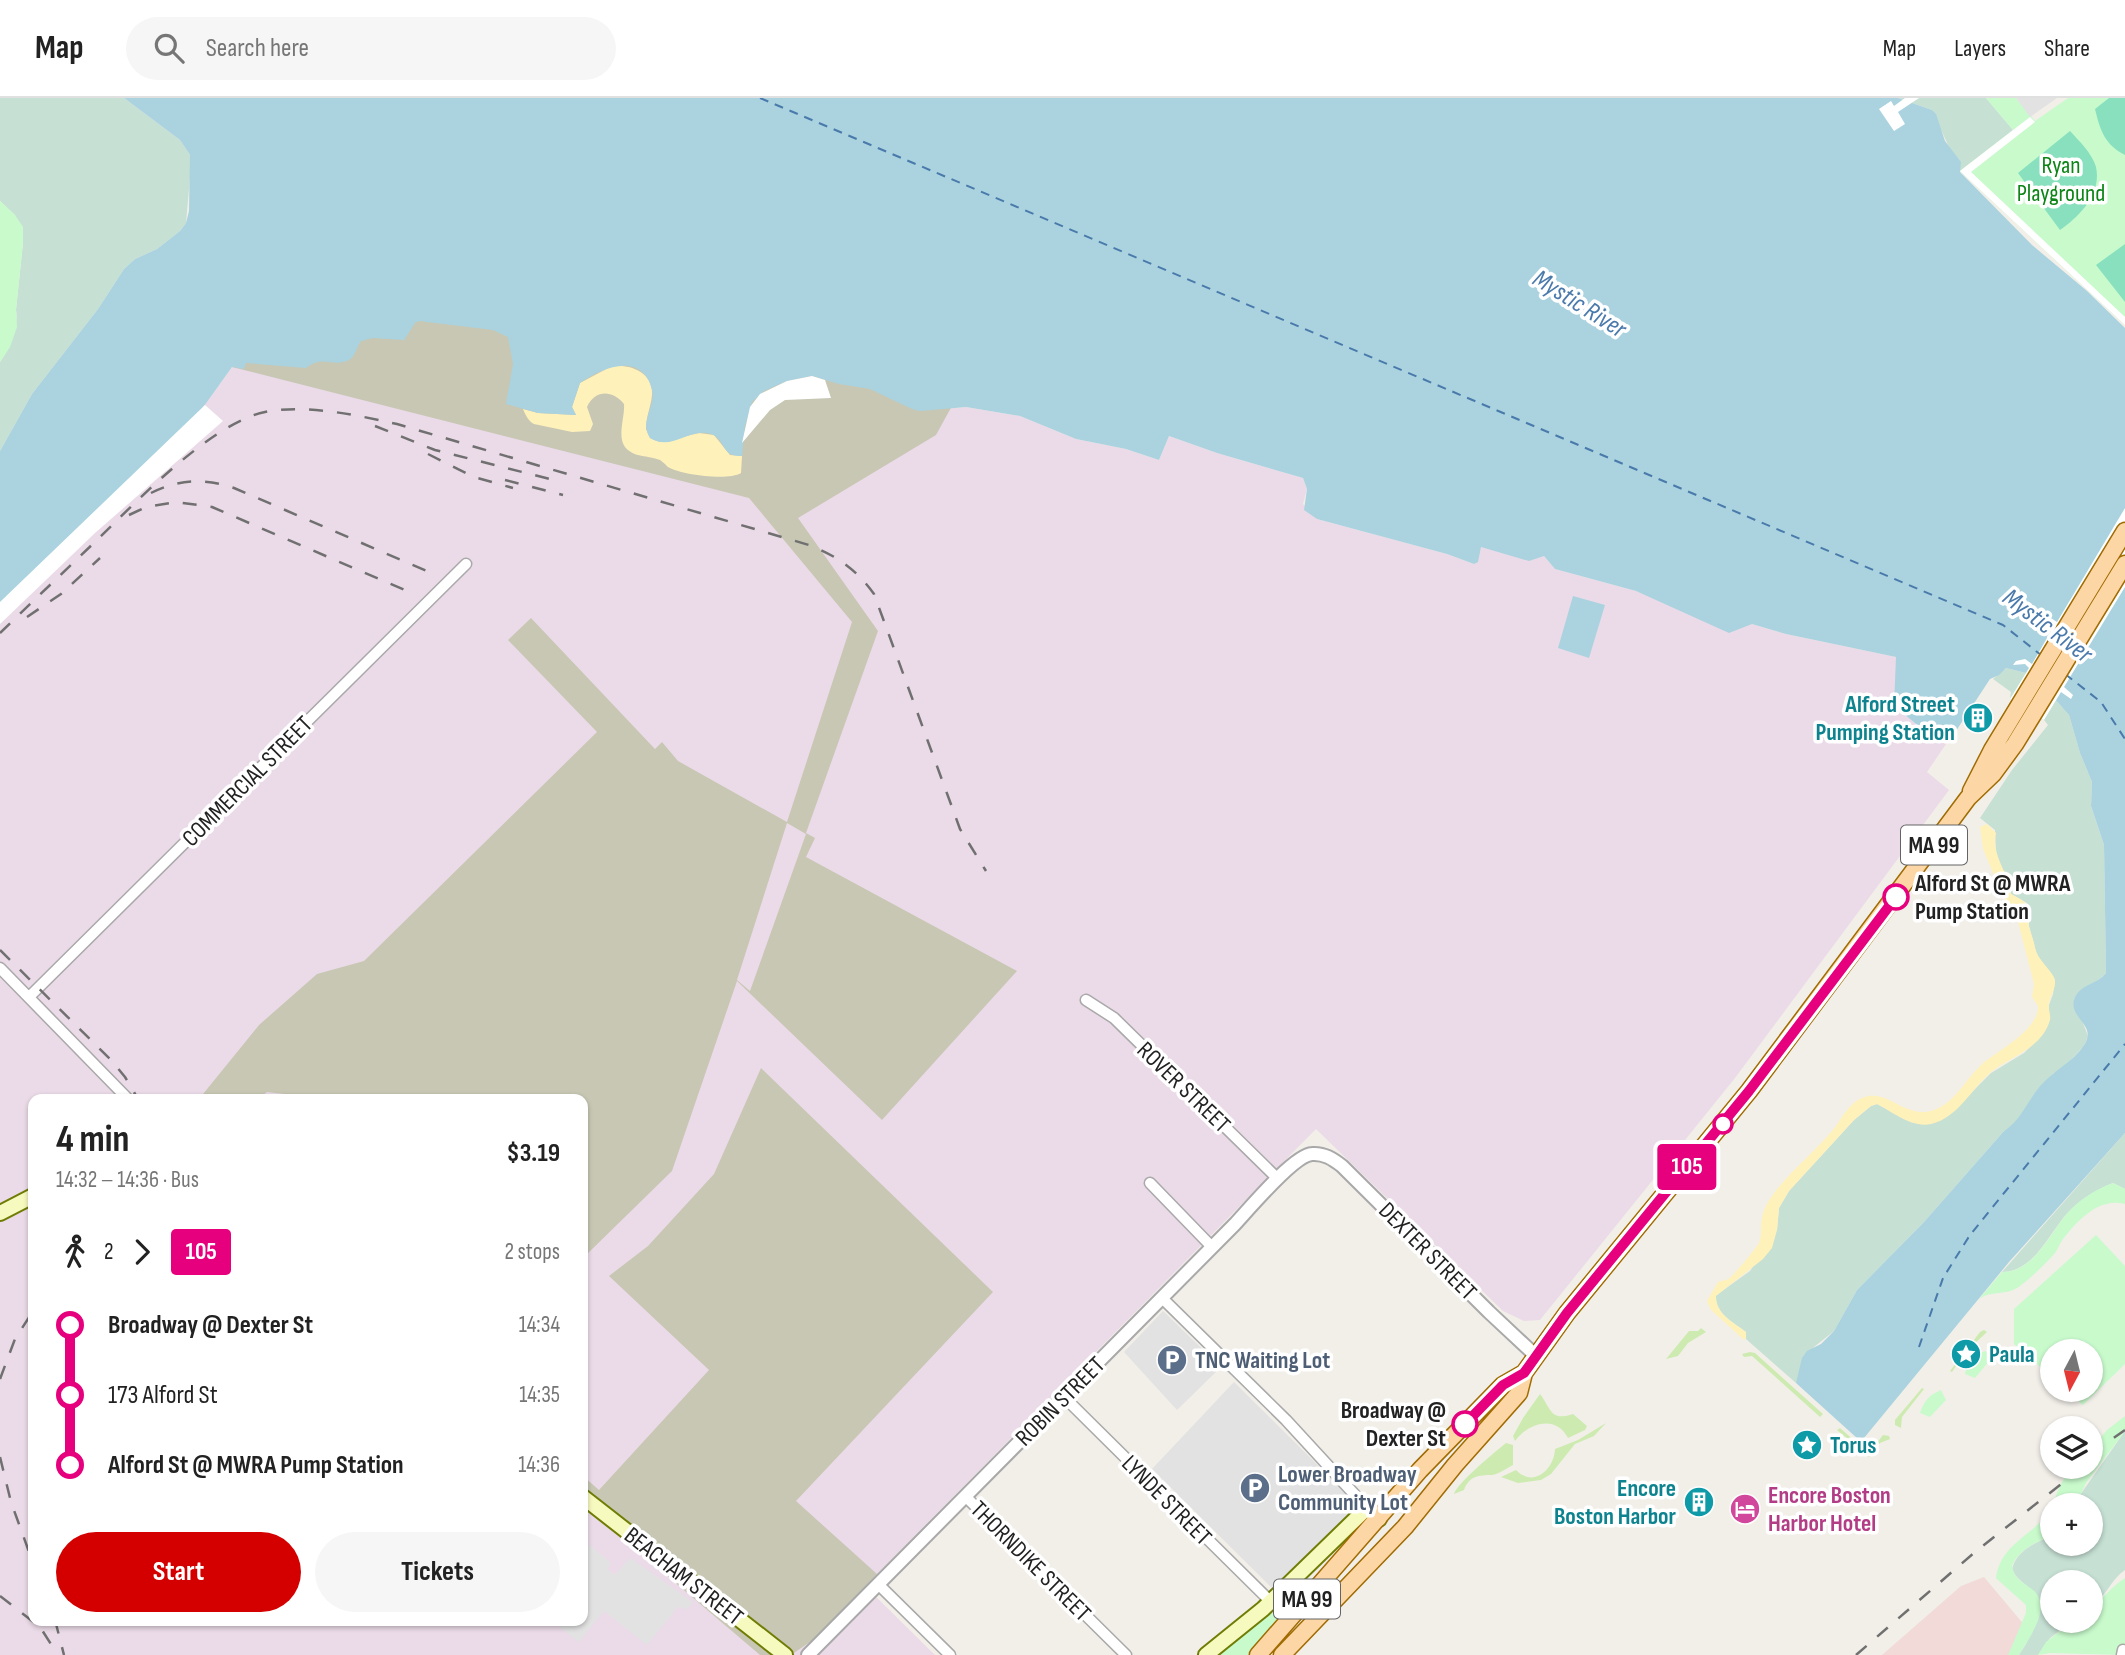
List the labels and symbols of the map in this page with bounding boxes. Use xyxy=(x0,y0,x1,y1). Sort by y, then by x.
park label: Ryan Playground xyxy=(2017,151,2105,208)
water label: Mystic River xyxy=(1527,263,1633,346)
water label: Mystic River xyxy=(1996,582,2099,671)
place label: Alford Street Pumping Station xyxy=(1815,690,1955,747)
building icon: Alford Street Pumping Station xyxy=(1961,701,1995,735)
street label: COMMERCIAL STREET xyxy=(176,710,319,853)
road number: MA 99 xyxy=(1901,825,1967,864)
place label: Alford St @ MWRA Pump Station xyxy=(1914,869,2071,926)
marker: Alford St @ MWRA Pump Station xyxy=(1883,884,1909,910)
street label: ROVER STREET xyxy=(1131,1036,1237,1139)
unlabelled marker xyxy=(1713,1114,1733,1134)
line badge: 105 xyxy=(1647,1144,1727,1190)
street label: DEXTER STREET xyxy=(1373,1196,1483,1307)
place icon: Paula xyxy=(1949,1337,1983,1371)
north arrow xyxy=(2040,1339,2104,1402)
place label: Paula xyxy=(1989,1340,2035,1369)
parking icon: TNC Waiting Lot xyxy=(1155,1343,1189,1377)
place label: TNC Waiting Lot xyxy=(1195,1346,1330,1375)
street label: ROBIN STREET xyxy=(1010,1350,1111,1452)
place label: Broadway @ Dexter St xyxy=(1341,1396,1446,1453)
marker: Broadway @ Dexter St xyxy=(1452,1411,1478,1437)
place icon: Torus xyxy=(1790,1428,1824,1462)
place label: Torus xyxy=(1830,1431,1877,1460)
street label: LYNDE STREET xyxy=(1116,1449,1218,1552)
place label: Lower Broadway Community Lot xyxy=(1278,1460,1417,1517)
parking icon: Lower Broadway Community Lot xyxy=(1238,1471,1272,1505)
place label: Encore Boston Harbor xyxy=(1554,1474,1677,1531)
place label: Encore Boston Harbor Hotel xyxy=(1768,1481,1891,1538)
building icon: Encore Boston Harbor xyxy=(1682,1485,1716,1519)
hotel icon: Encore Boston Harbor Hotel xyxy=(1728,1492,1762,1526)
street label: THORNDIKE STREET xyxy=(964,1495,1097,1628)
street label: BEACHAM STREET xyxy=(618,1521,749,1632)
road number: MA 99 xyxy=(1274,1580,1340,1618)

